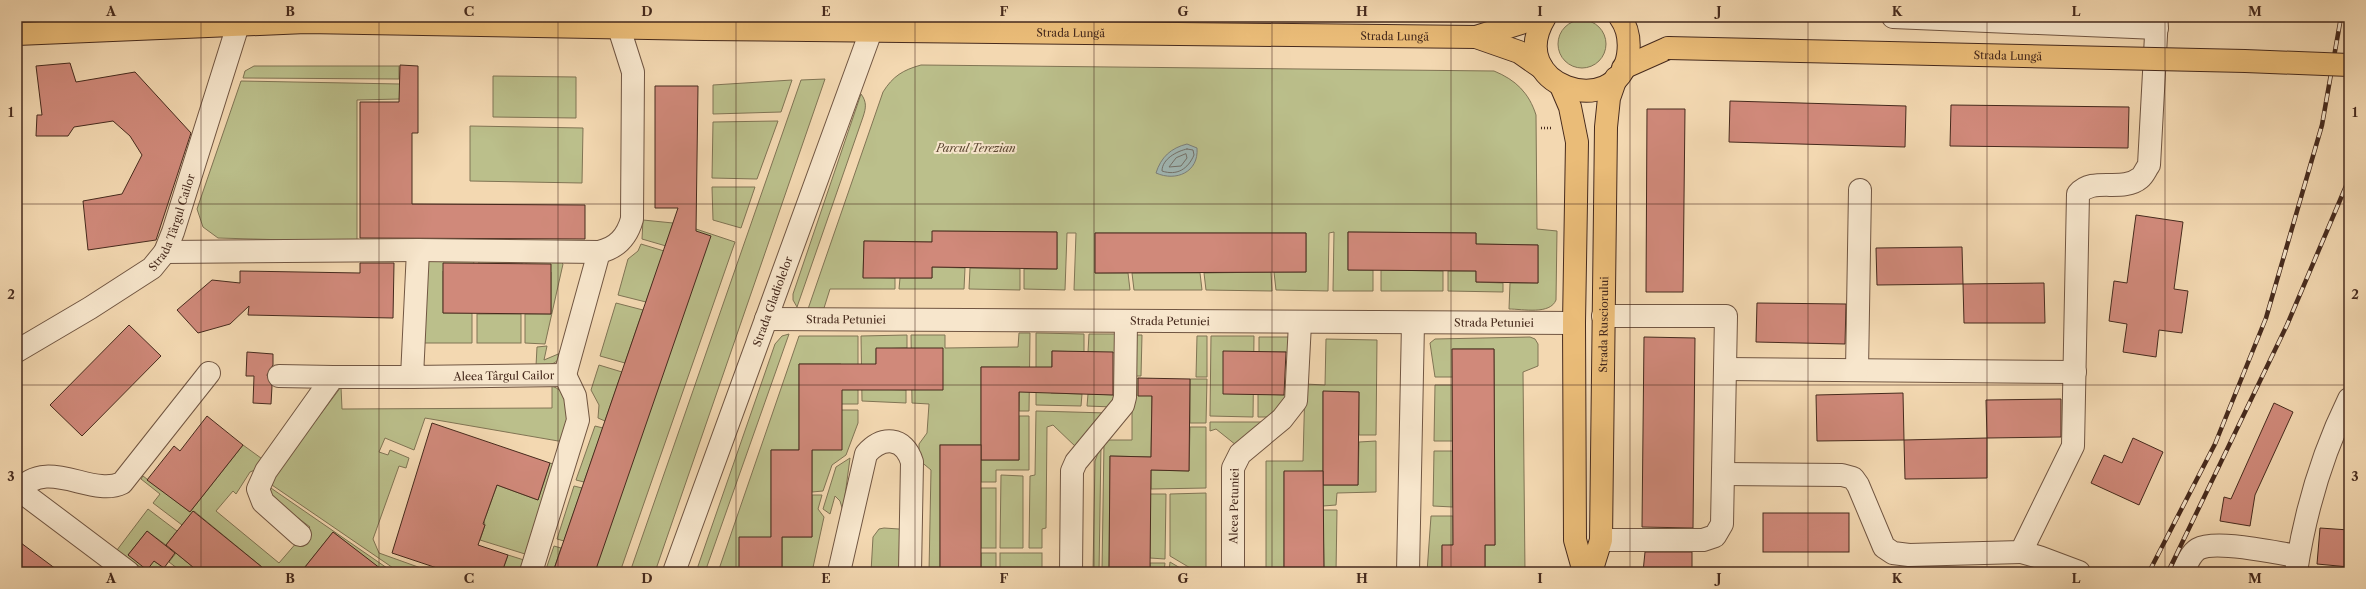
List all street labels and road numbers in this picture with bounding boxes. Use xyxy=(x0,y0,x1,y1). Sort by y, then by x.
street label: Strada Lungă xyxy=(1036,25,1105,40)
street label: Strada Lungă xyxy=(1360,29,1429,44)
street label: Strada Lungă xyxy=(1973,48,2043,63)
street label: Strada Târgul Cailor xyxy=(145,172,198,274)
street label: Strada Gladiolelor xyxy=(750,254,796,348)
street label: Strada Rusciorului xyxy=(1596,276,1611,373)
street label: Strada Petuniei xyxy=(806,312,887,327)
street label: Strada Petuniei xyxy=(1130,314,1211,328)
street label: Strada Petuniei xyxy=(1454,315,1535,330)
street label: Aleea Târgul Cailor xyxy=(452,368,555,383)
street label: Aleea Petuniei xyxy=(1226,467,1242,545)

